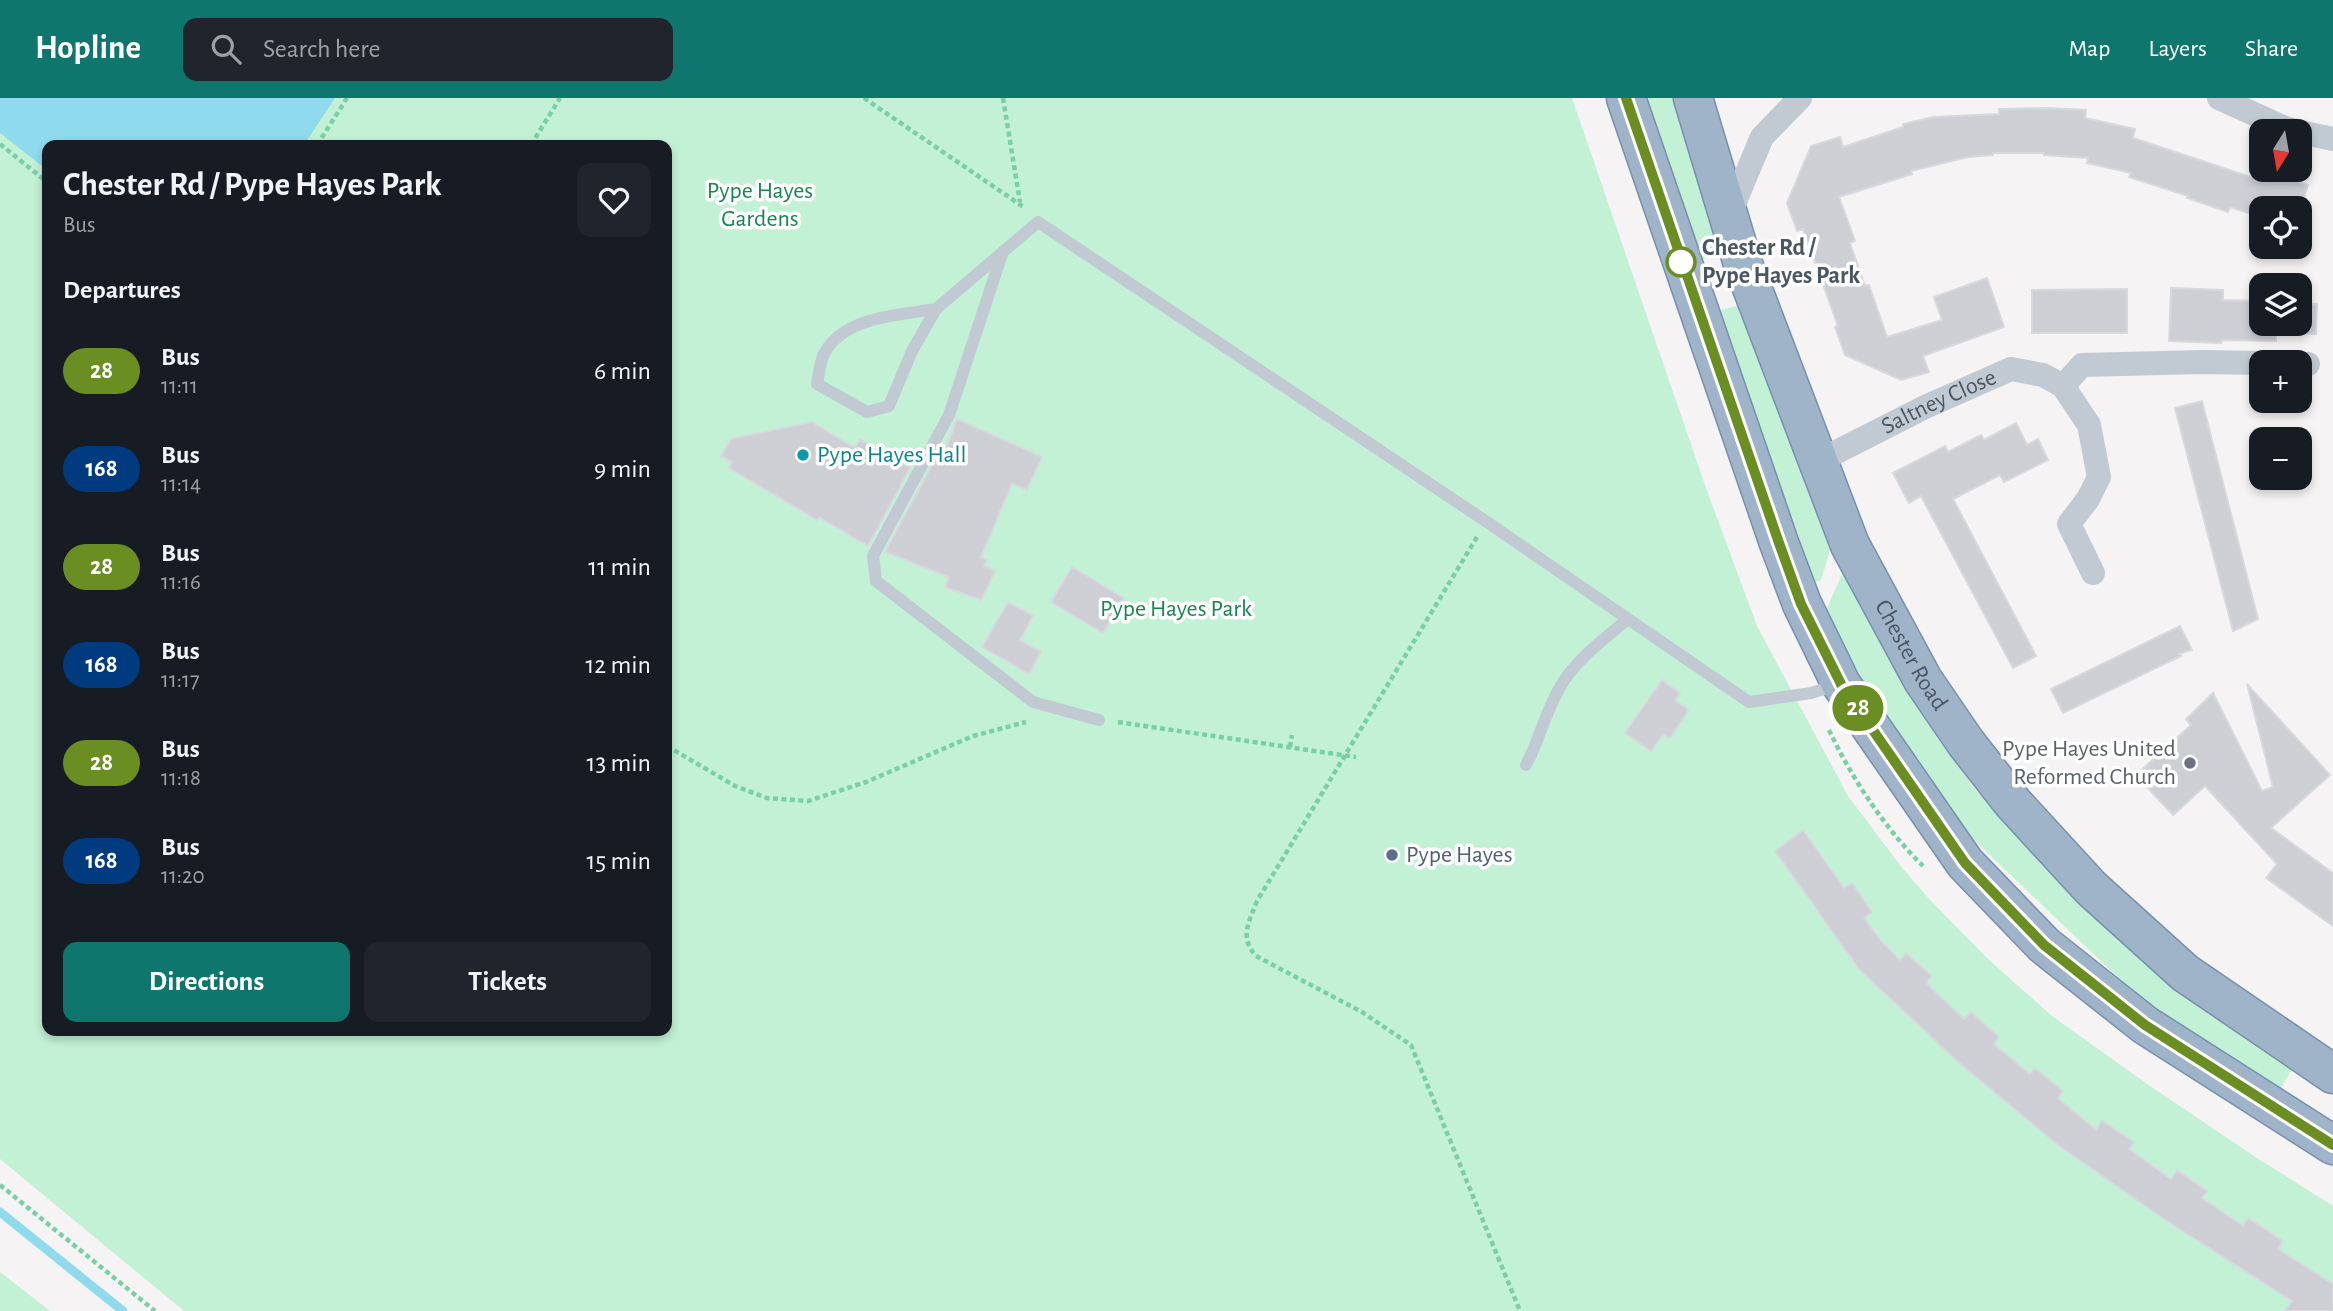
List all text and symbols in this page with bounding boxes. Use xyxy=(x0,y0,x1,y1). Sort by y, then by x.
search box xyxy=(183,18,673,81)
icon: search xyxy=(207,30,245,68)
text: Hopline xyxy=(35,32,141,65)
text: Search here xyxy=(263,36,381,62)
text: Map xyxy=(2068,37,2110,61)
text: Layers xyxy=(2148,37,2207,61)
text: Share xyxy=(2245,37,2298,61)
north arrow xyxy=(2249,119,2312,182)
map controls xyxy=(2249,119,2312,490)
button: heart xyxy=(577,163,651,237)
text: Chester Rd / Pype Hayes Park xyxy=(63,169,441,202)
park label: Pype Hayes Gardens xyxy=(707,179,813,231)
button: locate xyxy=(2249,196,2312,259)
text: Bus xyxy=(63,214,96,237)
place label: Chester Rd / Pype Hayes Park xyxy=(1702,236,1860,288)
marker: Chester Rd / Pype Hayes Park xyxy=(1666,247,1696,277)
button: layers xyxy=(2249,273,2312,336)
text: Departures xyxy=(63,277,181,303)
text: Bus xyxy=(161,344,200,370)
button: + xyxy=(2249,350,2312,413)
text: 6 min xyxy=(594,358,651,384)
text: 28 xyxy=(90,359,113,383)
street label: Saltney Close xyxy=(1878,365,2000,439)
text: 11:11 xyxy=(161,375,198,398)
button: − xyxy=(2249,427,2312,490)
text: Bus xyxy=(161,442,200,468)
place label: Pype Hayes Hall xyxy=(817,443,966,467)
marker: Pype Hayes Hall xyxy=(795,447,811,463)
text: 9 min xyxy=(594,456,651,482)
text: 168 xyxy=(85,457,118,481)
text: 11:14 xyxy=(161,473,201,496)
text: Bus xyxy=(161,540,200,566)
text: 11 min xyxy=(588,554,651,580)
text: 28 xyxy=(90,555,113,579)
text: 11:16 xyxy=(161,571,201,594)
street label: Chester Road xyxy=(1870,596,1952,715)
park label: Pype Hayes Park xyxy=(1100,597,1252,621)
text: Bus xyxy=(161,638,200,664)
text: 12 min xyxy=(585,652,651,678)
text: 168 xyxy=(85,653,118,677)
text: 11:17 xyxy=(161,669,200,692)
line badge: 28 xyxy=(1826,685,1890,731)
text: 28 xyxy=(1846,696,1870,720)
text: Bus xyxy=(161,736,200,762)
place label: Pype Hayes United Reformed Church xyxy=(2002,737,2176,789)
text: 13 min xyxy=(587,750,651,776)
text: 28 xyxy=(90,751,113,775)
marker: Pype Hayes United Reformed Church xyxy=(2182,755,2198,771)
text: 11:18 xyxy=(161,767,201,790)
text: Bus xyxy=(161,834,200,860)
place label: Pype Hayes xyxy=(1406,843,1513,867)
marker: Pype Hayes xyxy=(1384,847,1400,863)
text: 15 min xyxy=(586,848,651,874)
text: 168 xyxy=(85,849,118,873)
text: 11:20 xyxy=(161,865,205,888)
button: Directions xyxy=(63,942,350,1022)
button: Tickets xyxy=(364,942,651,1022)

